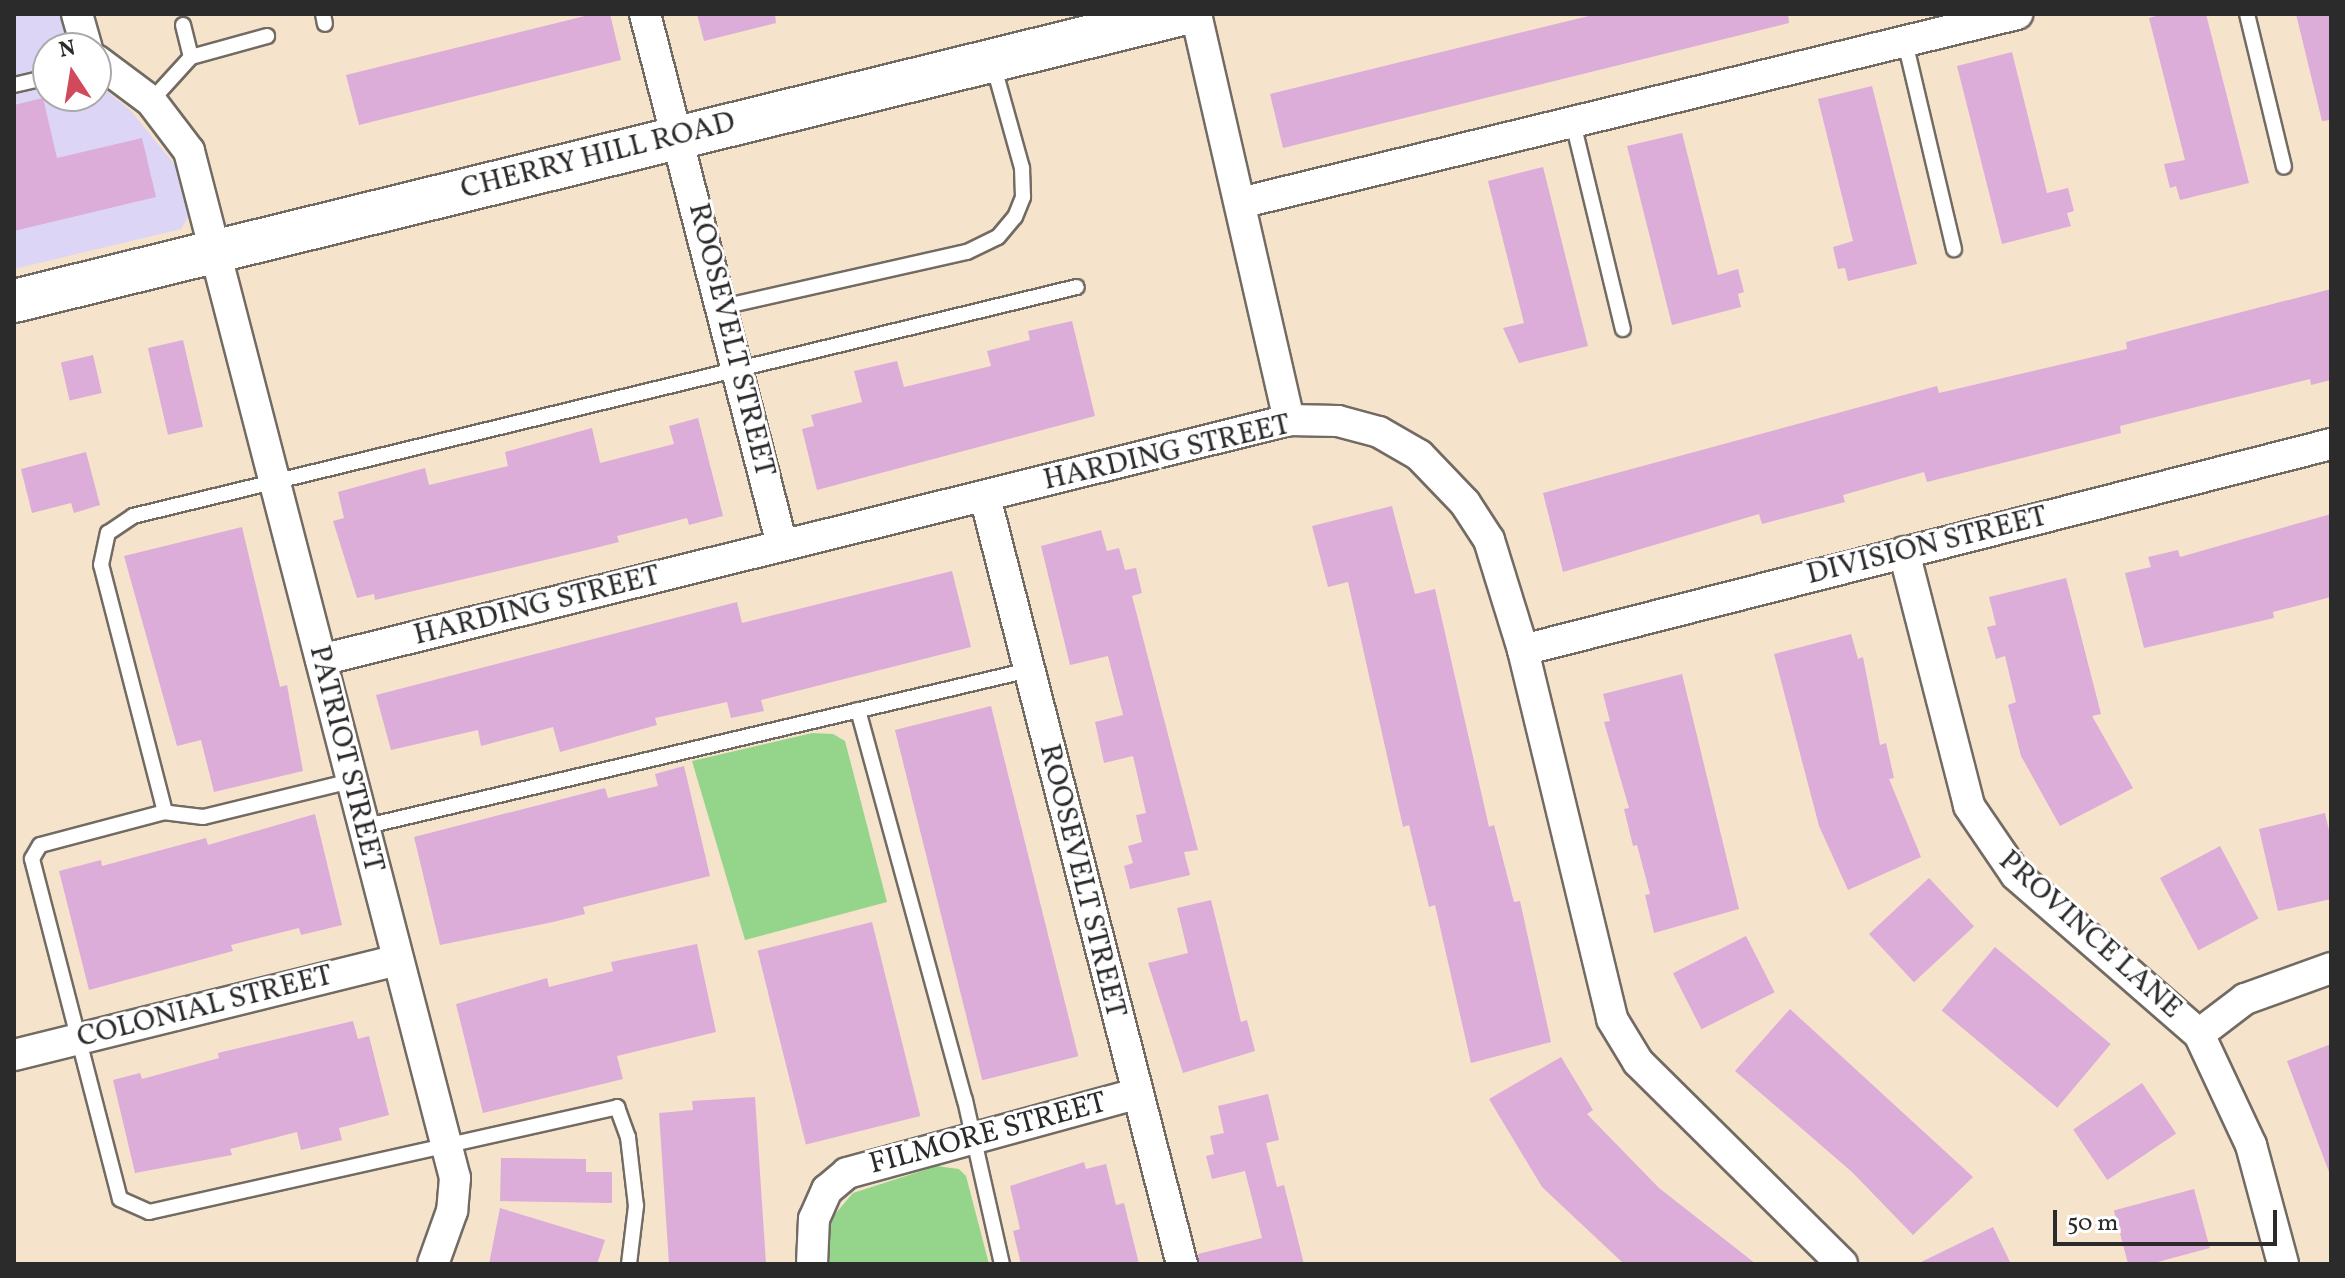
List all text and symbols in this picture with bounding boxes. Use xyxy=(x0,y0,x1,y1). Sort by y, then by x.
north arrow xyxy=(32,32,112,112)
text: N xyxy=(56,33,78,67)
street label: CHERRY HILL ROAD xyxy=(457,104,739,208)
street label: ROOSEVELT STREET xyxy=(679,199,783,481)
street label: HARDING STREET xyxy=(1040,407,1294,499)
street label: DIVISION STREET xyxy=(1803,499,2051,593)
street label: HARDING STREET xyxy=(410,558,664,654)
street label: PATRIOT STREET xyxy=(300,641,392,877)
street label: ROOSEVELT STREET xyxy=(1030,740,1134,1022)
street label: PROVINCE LANE xyxy=(1991,843,2189,1027)
street label: COLONIAL STREET xyxy=(73,958,337,1056)
street label: FILMORE STREET xyxy=(865,1085,1111,1183)
scale bar xyxy=(2057,1194,2281,1244)
text: 50 m xyxy=(2067,1207,2119,1241)

